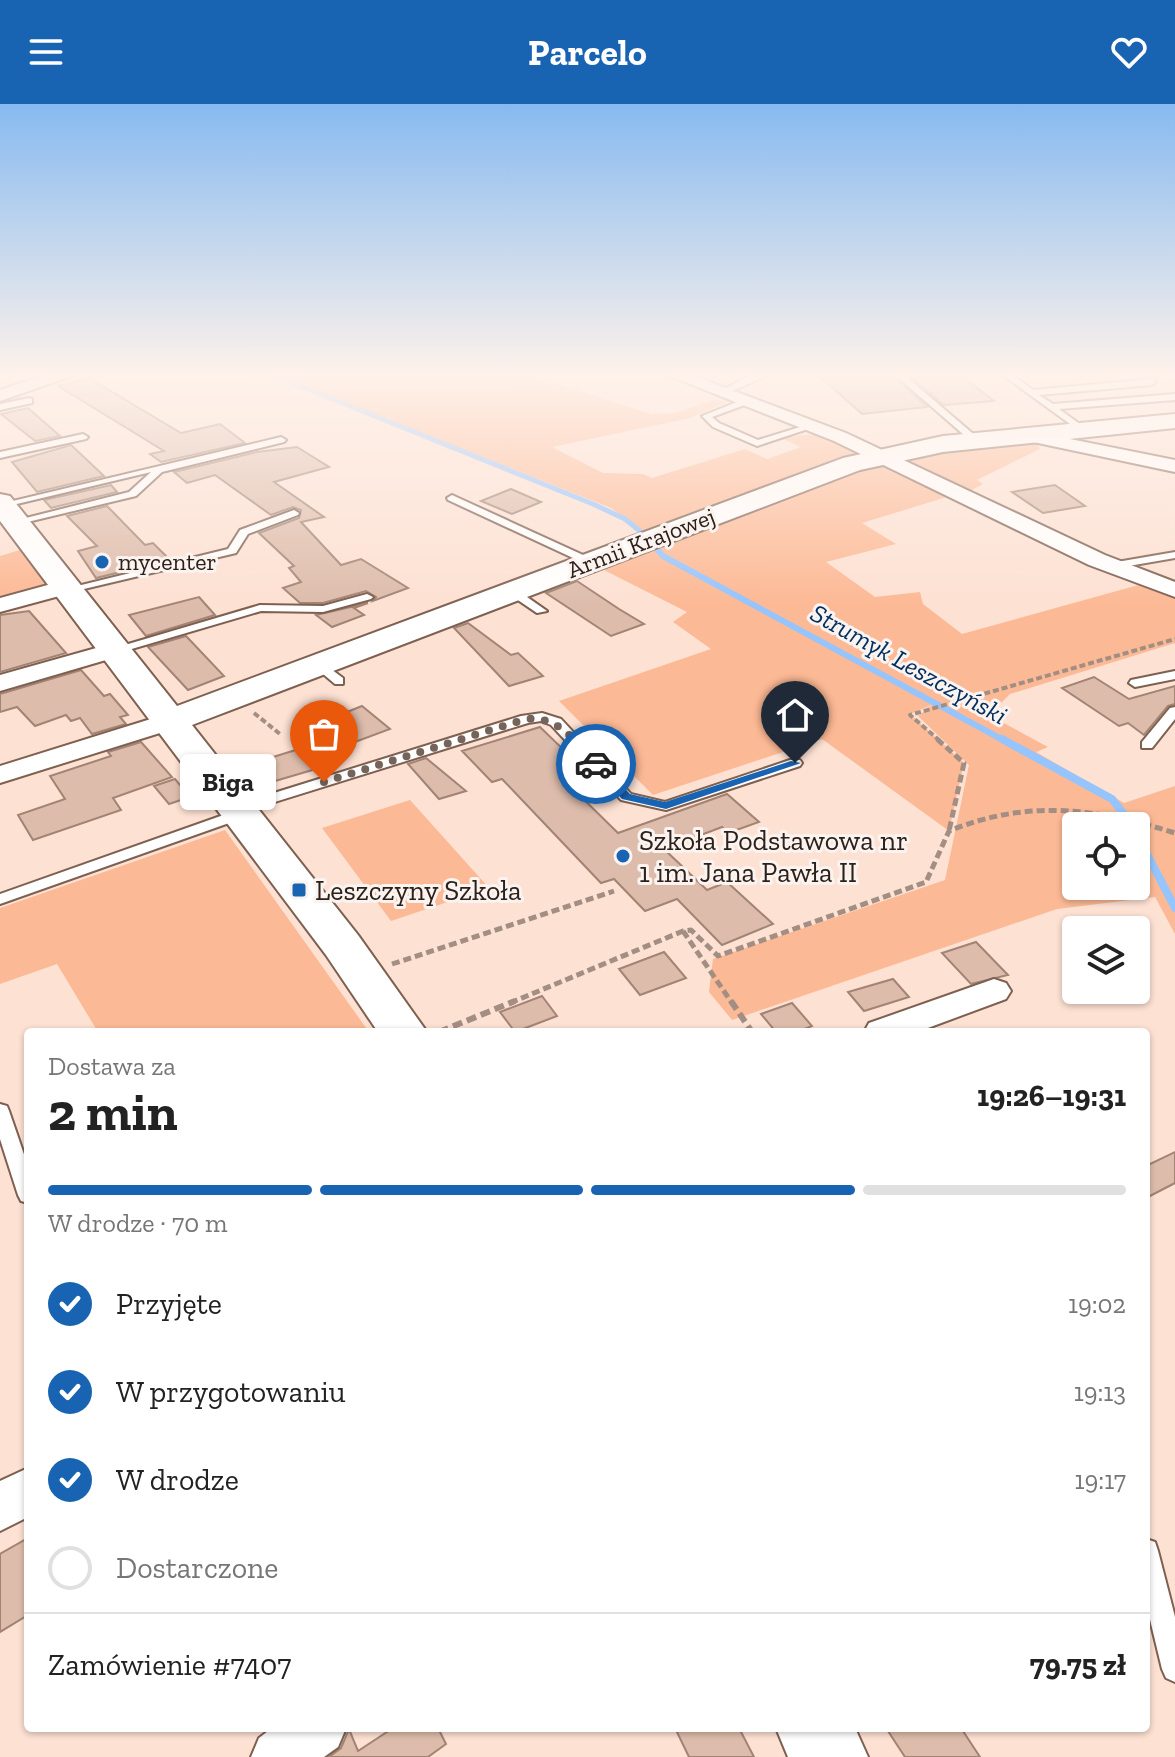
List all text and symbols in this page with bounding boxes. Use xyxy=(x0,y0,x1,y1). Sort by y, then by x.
icon: menu xyxy=(24,30,68,74)
icon: heart xyxy=(1107,30,1151,74)
text: Parcelo xyxy=(528,31,647,74)
street label: Armii Krajowej xyxy=(563,501,719,584)
place label: mycenter xyxy=(118,547,217,576)
marker: mycenter xyxy=(93,553,111,571)
water label: Strumyk Leszczyński xyxy=(805,597,1013,731)
pin xyxy=(761,681,829,763)
icon: home xyxy=(773,693,817,737)
pin xyxy=(290,700,358,782)
icon: bag xyxy=(302,712,346,756)
courier xyxy=(556,724,636,804)
icon: car xyxy=(574,742,618,786)
callout: Biga xyxy=(180,754,276,810)
text: Biga xyxy=(202,766,254,798)
map controls xyxy=(1062,812,1150,1004)
button: locate xyxy=(1062,812,1150,900)
place label: Szkoła Podstawowa nr 1 im. Jana Pawła II xyxy=(639,824,908,889)
marker: Szkoła Podstawowa nr 1 im. Jana Pawła II xyxy=(614,847,632,865)
place label: Leszczyny Szkoła xyxy=(315,874,522,907)
marker: Leszczyny Szkoła xyxy=(290,881,308,899)
button: layers xyxy=(1062,916,1150,1004)
text: Dostawa za xyxy=(48,1050,176,1082)
text: 19:26–19:31 xyxy=(977,1078,1126,1114)
text: 2 min xyxy=(48,1081,178,1143)
text: W drodze · 70 m xyxy=(48,1207,228,1239)
icon: check xyxy=(48,1282,92,1326)
text: Przyjęte xyxy=(116,1286,222,1322)
text: 19:02 xyxy=(1068,1288,1126,1320)
icon: check xyxy=(48,1370,92,1414)
text: W przygotowaniu xyxy=(116,1374,346,1410)
text: 19:13 xyxy=(1074,1376,1126,1408)
icon: check xyxy=(48,1458,92,1502)
text: W drodze xyxy=(116,1462,239,1498)
text: 19:17 xyxy=(1075,1464,1126,1496)
text: Dostarczone xyxy=(116,1550,278,1586)
text: Zamówienie #7407 xyxy=(48,1647,291,1683)
text: 79.75 zł xyxy=(1030,1647,1126,1683)

